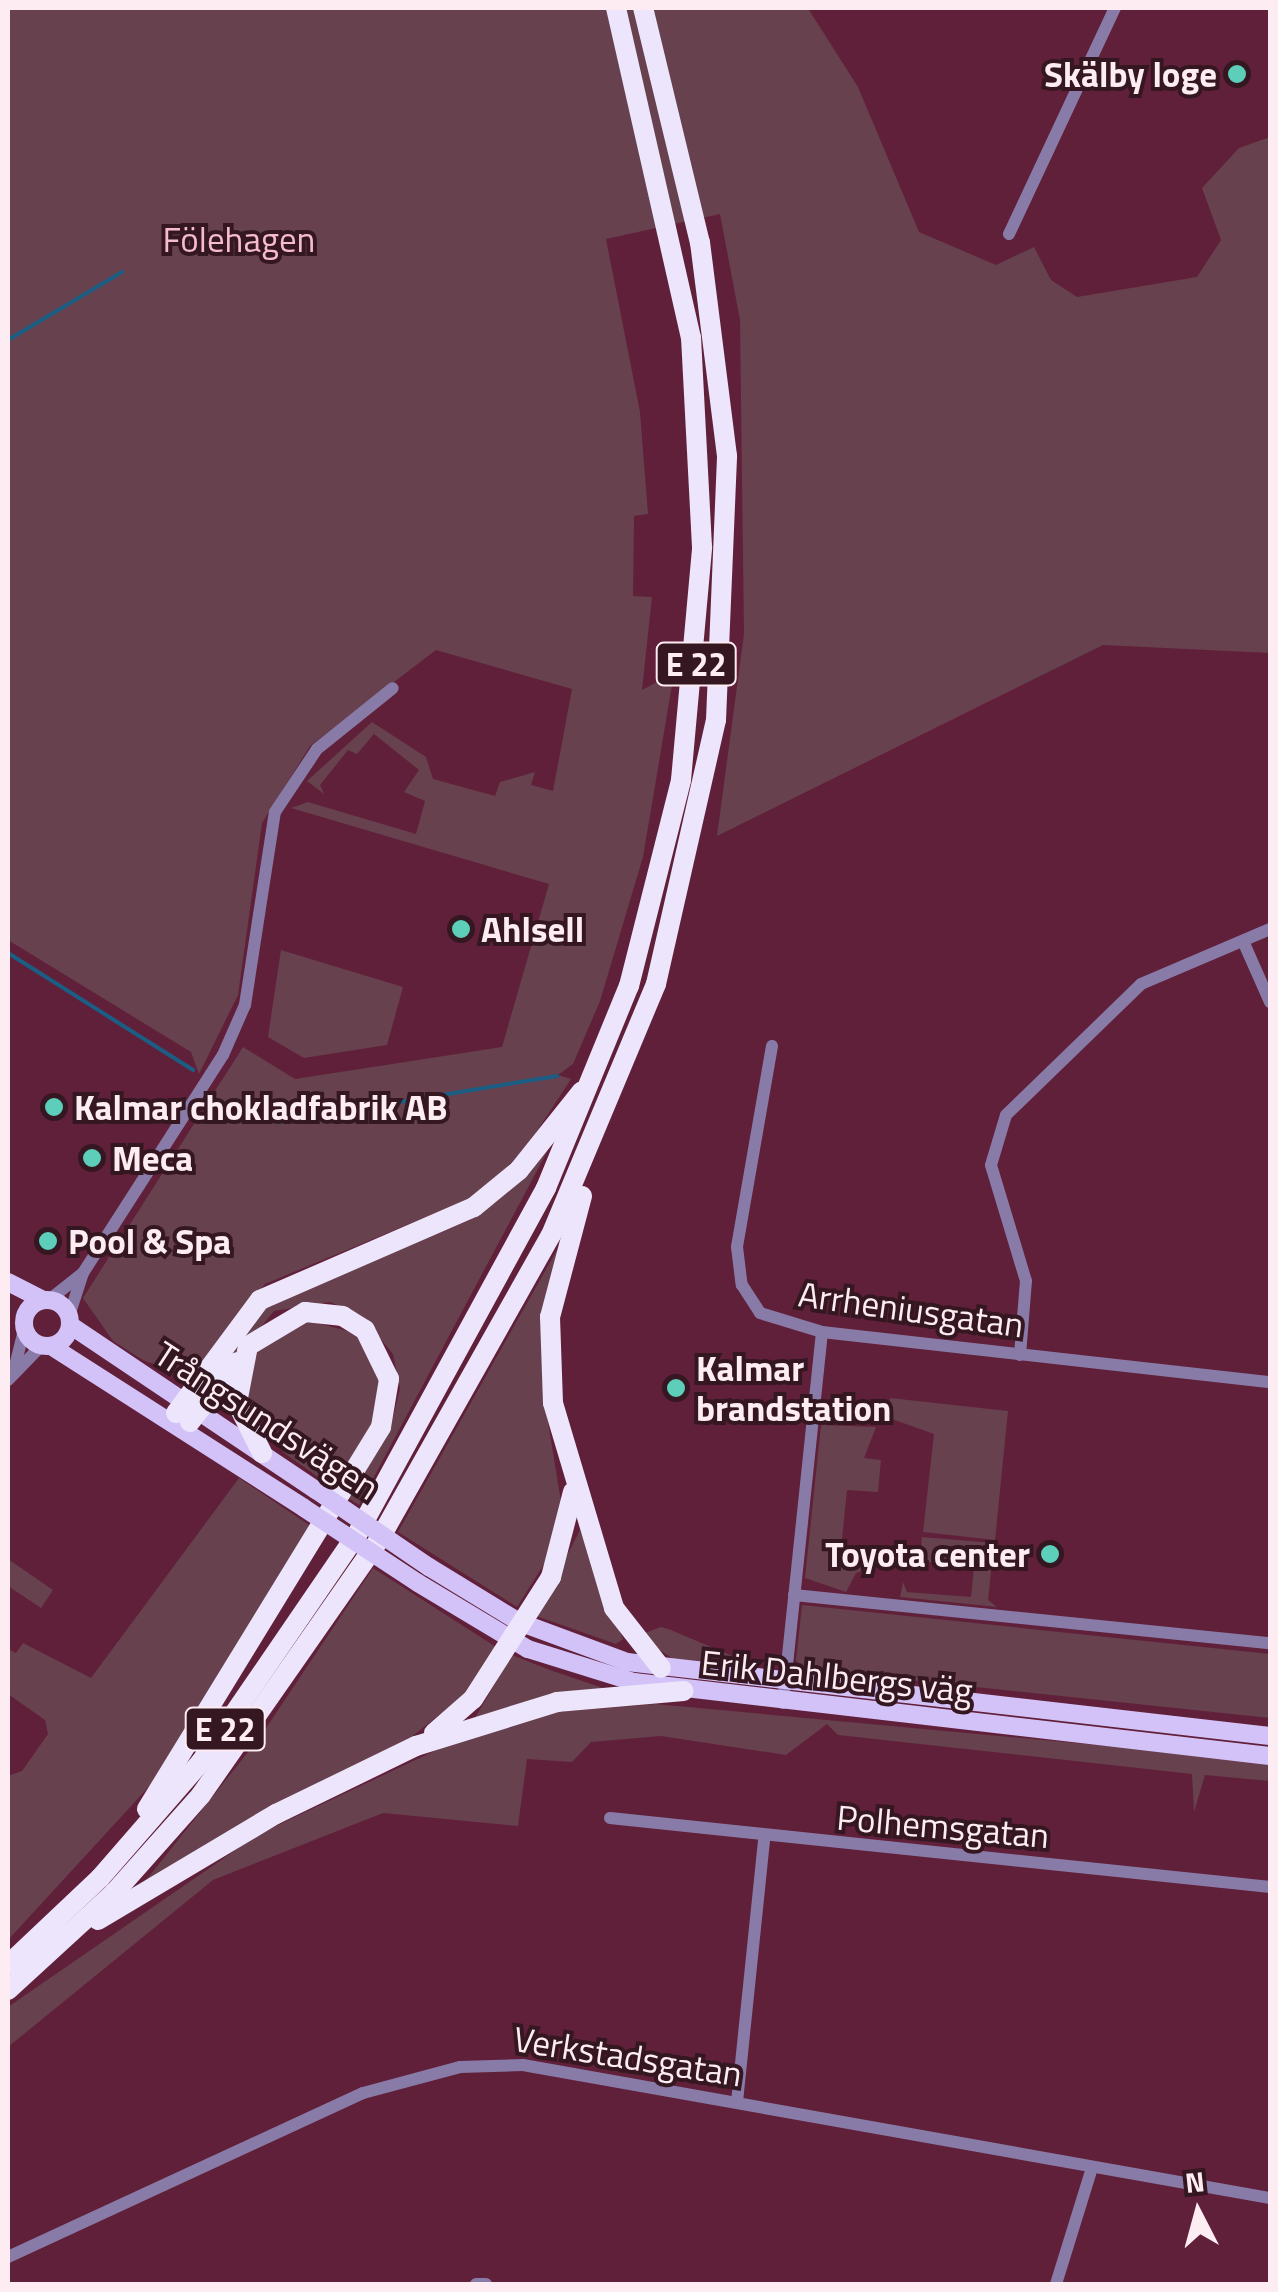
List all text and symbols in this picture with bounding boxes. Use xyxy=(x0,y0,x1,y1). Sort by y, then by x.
place label: Skälby loge xyxy=(1044,53,1217,95)
marker: Skälby loge xyxy=(1226,63,1248,85)
park label: Fölehagen xyxy=(163,218,315,260)
road number: E 22 xyxy=(654,637,738,691)
place label: Ahlsell xyxy=(481,908,584,950)
marker: Ahlsell xyxy=(450,918,472,940)
place label: Kalmar chokladfabrik AB xyxy=(74,1086,448,1128)
marker: Kalmar chokladfabrik AB xyxy=(43,1096,65,1118)
place label: Meca xyxy=(112,1137,193,1179)
marker: Meca xyxy=(81,1147,103,1169)
place label: Pool & Spa xyxy=(68,1220,231,1262)
marker: Pool & Spa xyxy=(37,1230,59,1252)
street label: Arrheniusgatan xyxy=(796,1272,1026,1346)
street label: Trångsundsvägen xyxy=(147,1332,387,1508)
place label: Kalmar brandstation xyxy=(696,1347,891,1429)
marker: Kalmar brandstation xyxy=(665,1377,687,1399)
place label: Toyota center xyxy=(825,1533,1030,1575)
marker: Toyota center xyxy=(1039,1543,1061,1565)
street label: Erik Dahlbergs väg xyxy=(699,1641,975,1711)
road number: E 22 xyxy=(182,1702,268,1756)
street label: Polhemsgatan xyxy=(835,1796,1051,1856)
street label: Verkstadsgatan xyxy=(511,2017,745,2095)
text: N xyxy=(1183,2159,1207,2204)
north arrow xyxy=(1148,2162,1248,2262)

